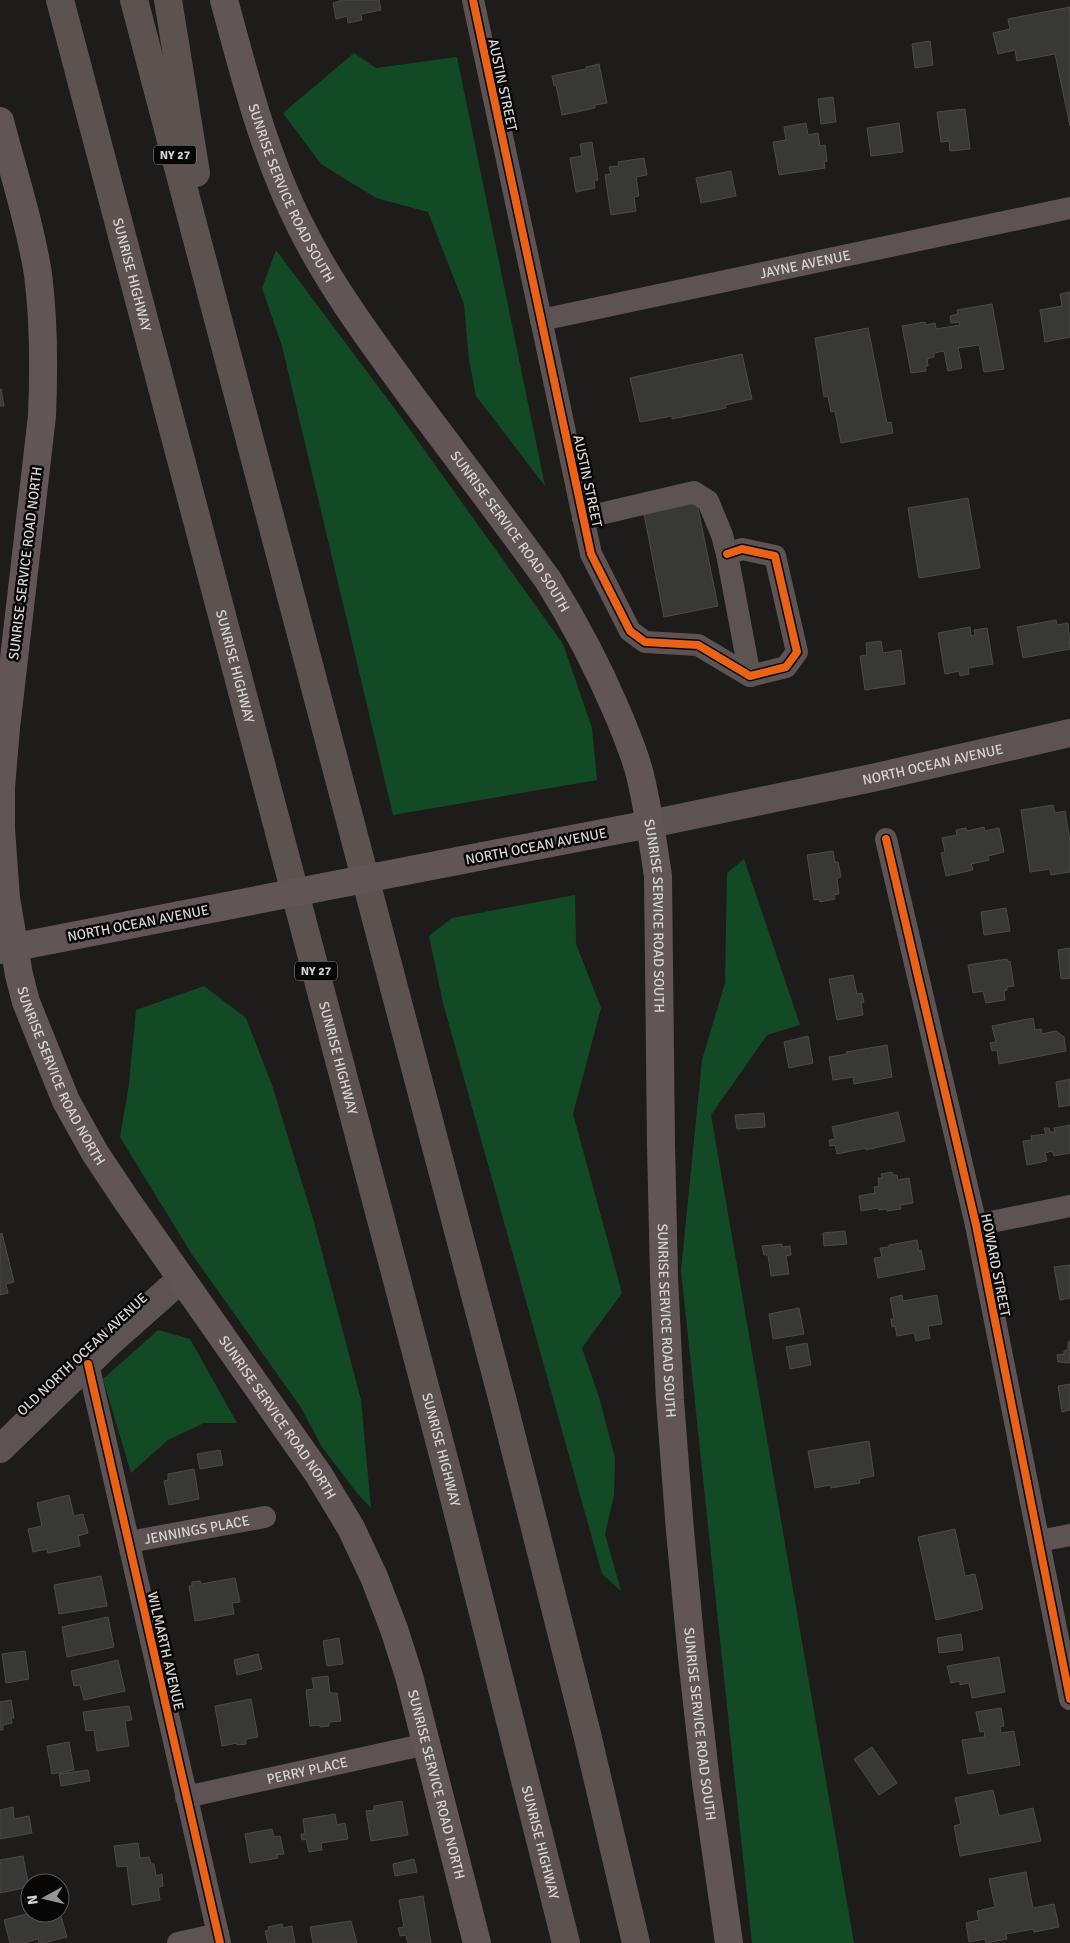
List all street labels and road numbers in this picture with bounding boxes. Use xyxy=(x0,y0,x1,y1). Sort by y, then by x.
street label: AUSTIN STREET xyxy=(484,37,521,133)
street label: SUNRISE SERVICE ROAD SOUTH xyxy=(244,102,338,286)
road number: NY 27 xyxy=(154,146,196,164)
street label: SUNRISE HIGHWAY xyxy=(109,216,155,333)
street label: JAYNE AVENUE xyxy=(758,247,852,282)
street label: AUSTIN STREET xyxy=(569,433,606,529)
street label: SUNRISE SERVICE ROAD SOUTH xyxy=(447,448,573,615)
street label: SUNRISE SERVICE ROAD NORTH xyxy=(5,465,46,661)
street label: SUNRISE HIGHWAY xyxy=(212,608,258,725)
street label: NORTH OCEAN AVENUE xyxy=(861,740,1005,789)
street label: SUNRISE SERVICE ROAD SOUTH xyxy=(640,818,668,1013)
street label: NORTH OCEAN AVENUE xyxy=(464,824,608,869)
street label: NORTH OCEAN AVENUE xyxy=(66,901,210,946)
road number: NY 27 xyxy=(295,961,337,980)
street label: SUNRISE SERVICE ROAD NORTH xyxy=(13,985,109,1169)
street label: SUNRISE HIGHWAY xyxy=(315,1000,361,1117)
street label: HOWARD STREET xyxy=(977,1212,1014,1318)
street label: SUNRISE SERVICE ROAD SOUTH xyxy=(654,1223,679,1418)
street label: OLD NORTH OCEAN AVENUE xyxy=(14,1289,151,1419)
street label: SUNRISE SERVICE ROAD NORTH xyxy=(215,1333,340,1502)
street label: SUNRISE HIGHWAY xyxy=(418,1391,464,1508)
street label: JENNINGS PLACE xyxy=(143,1512,251,1548)
street label: WILMARTH AVENUE xyxy=(144,1590,187,1712)
street label: SUNRISE SERVICE ROAD SOUTH xyxy=(680,1627,719,1822)
street label: SUNRISE SERVICE ROAD NORTH xyxy=(404,1688,468,1881)
street label: PERRY PLACE xyxy=(265,1754,349,1788)
street label: SUNRISE HIGHWAY xyxy=(518,1784,563,1901)

